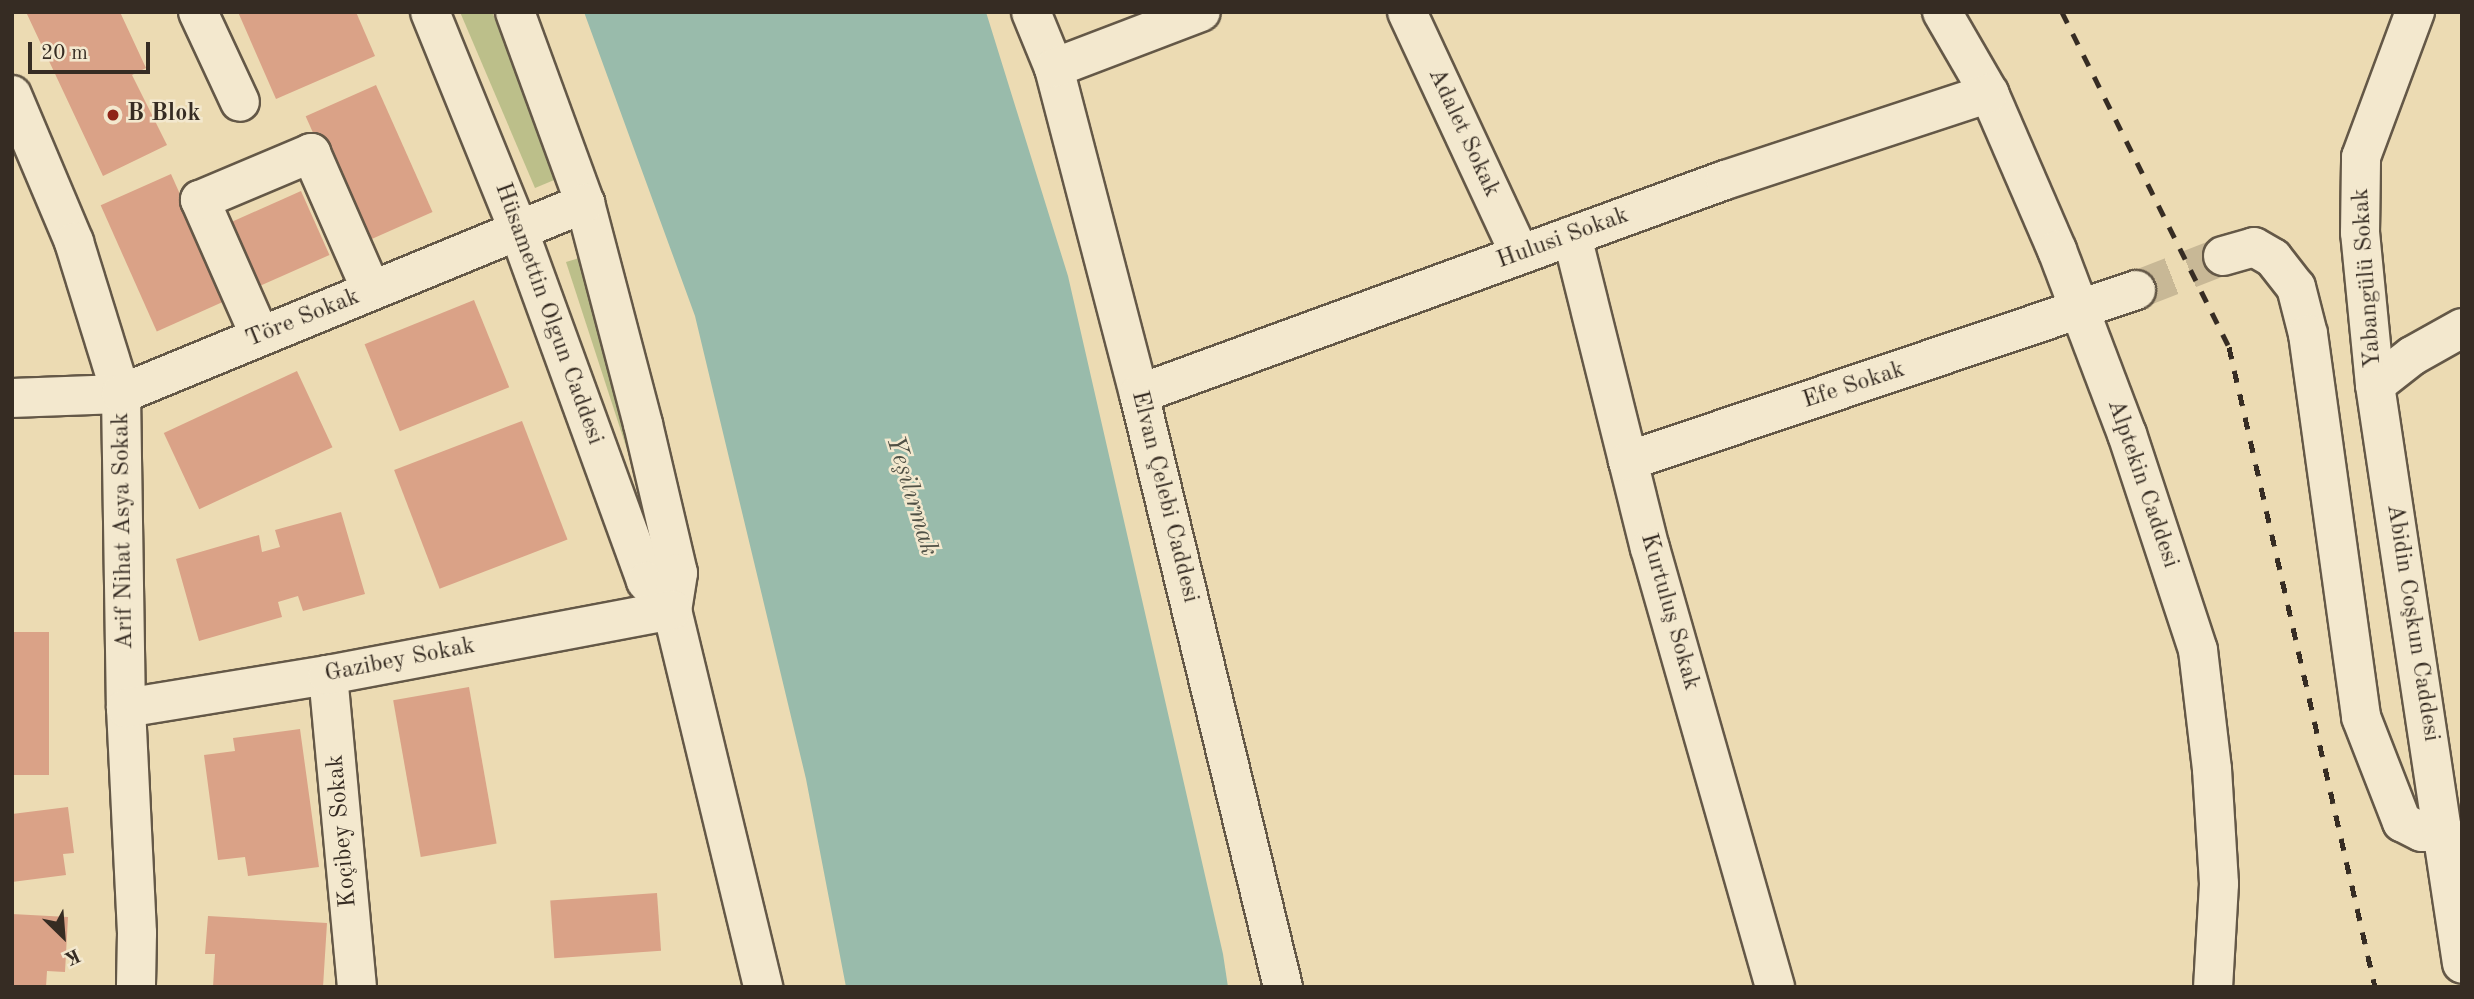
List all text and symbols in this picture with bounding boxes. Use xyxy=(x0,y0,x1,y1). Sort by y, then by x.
scale bar xyxy=(32,28,154,72)
text: 20 m xyxy=(41,43,88,64)
street label: Adalet Sokak xyxy=(1421,64,1505,202)
place label: B Blok xyxy=(127,101,201,129)
marker: B Blok xyxy=(105,107,121,123)
street label: Hüsamettin Olgun Caddesi xyxy=(487,179,609,449)
street label: Yabangülü Sokak xyxy=(2347,187,2389,369)
street label: Hulusi Sokak xyxy=(1493,202,1633,276)
street label: Töre Sokak xyxy=(242,283,364,355)
street label: Efe Sokak xyxy=(1799,356,1909,416)
street label: Elvan Çelebi Caddesi xyxy=(1124,388,1204,606)
street label: Alptekin Caddesi xyxy=(2100,396,2184,572)
street label: Arif Nihat Asya Sokak xyxy=(108,412,140,650)
water label: Yeşilırmak xyxy=(878,432,944,560)
street label: Abidin Coşkun Caddesi xyxy=(2379,502,2445,744)
street label: Kurtuluş Sokak xyxy=(1633,530,1705,694)
street label: Gazibey Sokak xyxy=(322,632,478,690)
street label: Koçibey Sokak xyxy=(322,753,364,909)
north arrow xyxy=(28,901,98,971)
text: K xyxy=(61,944,83,967)

